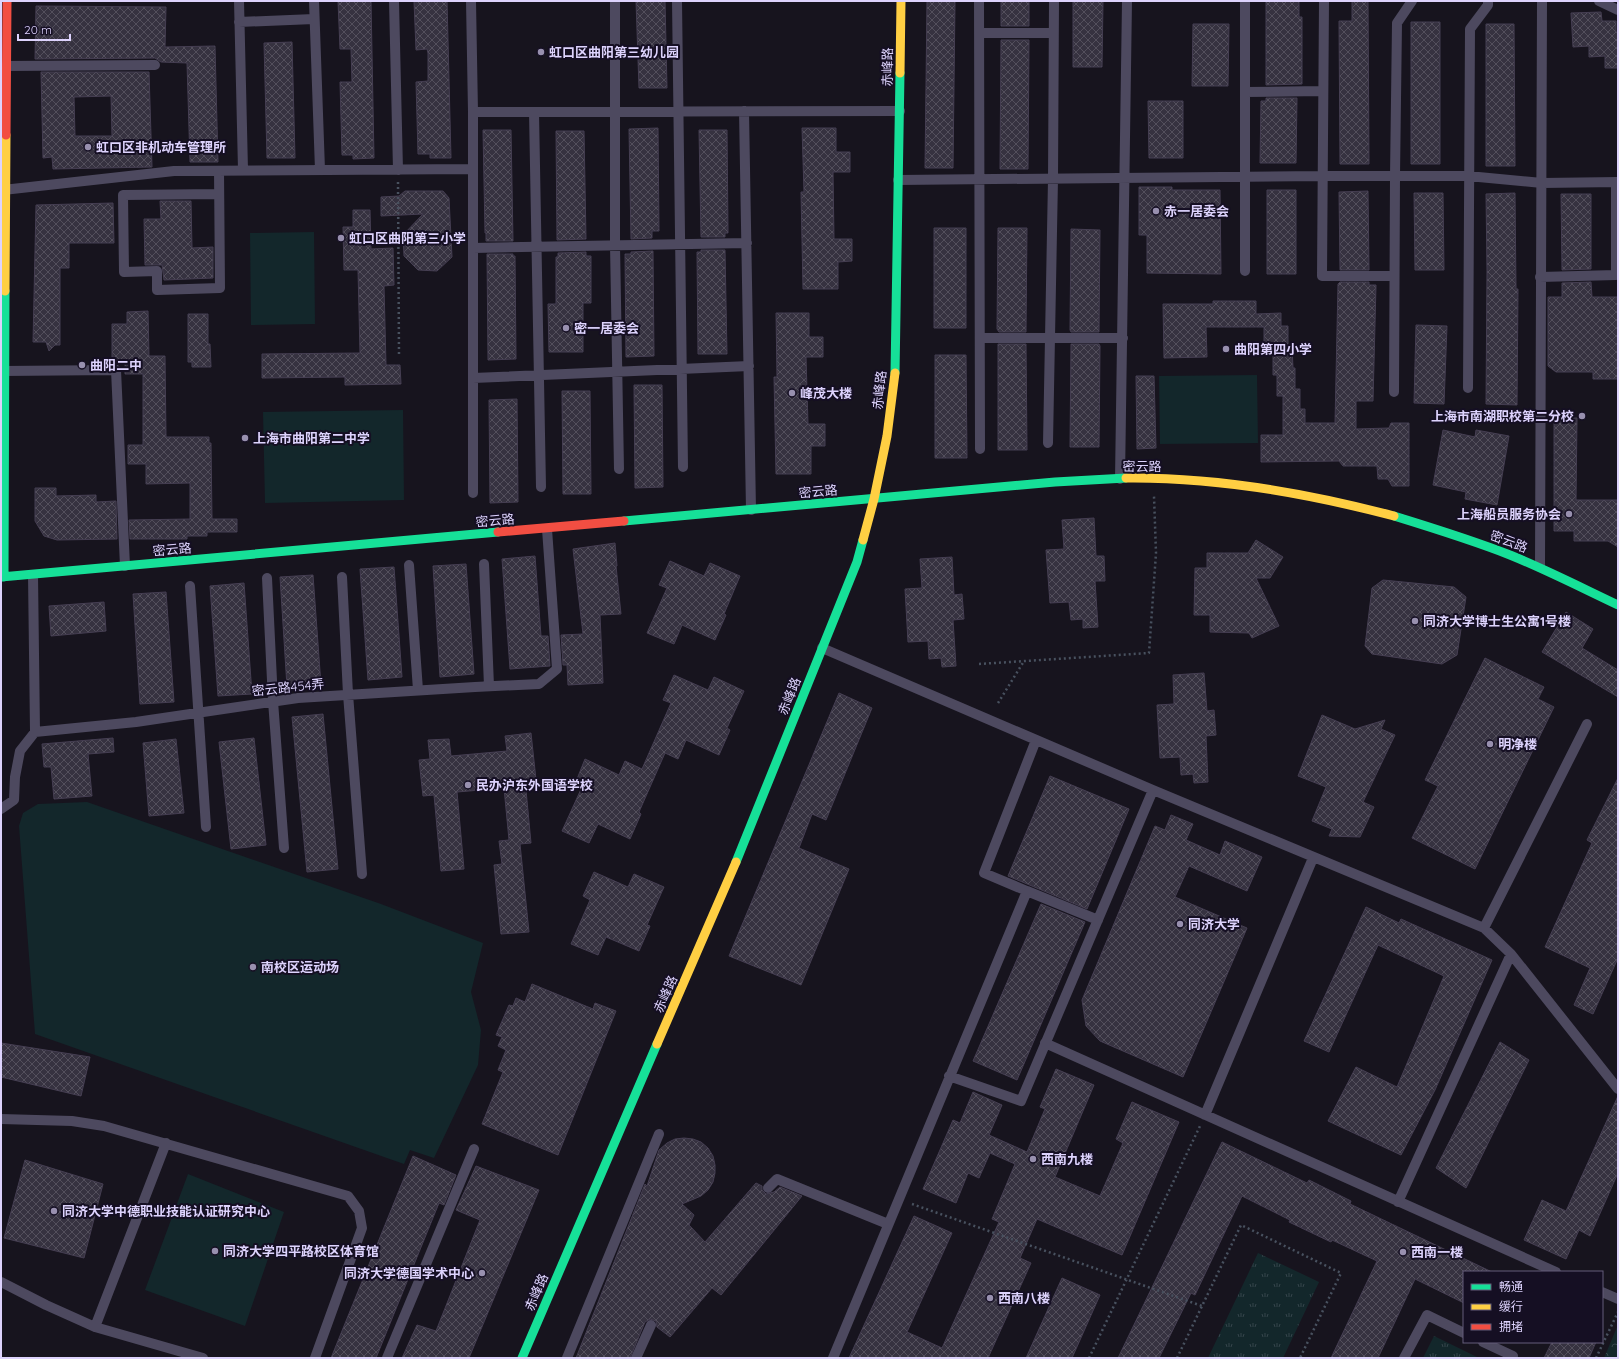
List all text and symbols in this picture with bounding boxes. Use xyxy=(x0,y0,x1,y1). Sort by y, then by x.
scale bar xyxy=(18,16,70,42)
text: 20 m xyxy=(24,22,52,37)
place label: 虹口区曲阳第三幼儿园 xyxy=(549,44,679,60)
marker: 虹口区曲阳第三幼儿园 xyxy=(536,47,546,57)
street label: 赤峰路 xyxy=(879,47,895,87)
place label: 虹口区非机动车管理所 xyxy=(96,139,226,155)
marker: 虹口区非机动车管理所 xyxy=(83,142,93,152)
place label: 赤一居委会 xyxy=(1164,203,1229,219)
marker: 赤一居委会 xyxy=(1151,206,1161,216)
place label: 虹口区曲阳第三小学 xyxy=(349,230,466,246)
marker: 虹口区曲阳第三小学 xyxy=(336,233,346,243)
place label: 密一居委会 xyxy=(574,320,639,336)
marker: 密一居委会 xyxy=(561,323,571,333)
place label: 曲阳第四小学 xyxy=(1234,341,1312,357)
marker: 曲阳第四小学 xyxy=(1221,344,1231,354)
place label: 曲阳二中 xyxy=(90,357,142,373)
marker: 曲阳二中 xyxy=(77,360,87,370)
street label: 赤峰路 xyxy=(869,370,889,410)
place label: 峰茂大楼 xyxy=(800,385,852,401)
marker: 峰茂大楼 xyxy=(787,388,797,398)
place label: 上海市南湖职校第二分校 xyxy=(1431,408,1574,424)
marker: 上海市南湖职校第二分校 xyxy=(1577,411,1587,421)
place label: 上海市曲阳第二中学 xyxy=(253,430,370,446)
marker: 上海市曲阳第二中学 xyxy=(240,433,250,443)
street label: 密云路 xyxy=(1122,458,1162,474)
street label: 密云路 xyxy=(798,481,838,501)
place label: 上海船员服务协会 xyxy=(1457,506,1561,522)
marker: 上海船员服务协会 xyxy=(1564,509,1574,519)
street label: 密云路 xyxy=(475,510,515,530)
street label: 密云路 xyxy=(1488,527,1530,555)
street label: 密云路 xyxy=(152,539,192,559)
place label: 同济大学博士生公寓1号楼 xyxy=(1423,613,1571,629)
marker: 同济大学博士生公寓1号楼 xyxy=(1410,616,1420,626)
street label: 密云路454弄 xyxy=(251,675,325,699)
street label: 赤峰路 xyxy=(774,675,804,717)
place label: 明净楼 xyxy=(1498,736,1537,752)
marker: 明净楼 xyxy=(1485,739,1495,749)
place label: 民办沪东外国语学校 xyxy=(476,777,593,793)
marker: 民办沪东外国语学校 xyxy=(463,780,473,790)
place label: 同济大学 xyxy=(1188,916,1240,932)
marker: 同济大学 xyxy=(1175,919,1185,929)
place label: 南校区运动场 xyxy=(261,959,339,975)
marker: 南校区运动场 xyxy=(248,962,258,972)
street label: 赤峰路 xyxy=(650,973,680,1015)
place label: 西南九楼 xyxy=(1041,1151,1093,1167)
marker: 西南九楼 xyxy=(1028,1154,1038,1164)
place label: 同济大学中德职业技能认证研究中心 xyxy=(62,1203,270,1219)
marker: 同济大学中德职业技能认证研究中心 xyxy=(49,1206,59,1216)
place label: 同济大学四平路校区体育馆 xyxy=(223,1243,379,1259)
place label: 西南一楼 xyxy=(1411,1244,1463,1260)
marker: 同济大学四平路校区体育馆 xyxy=(210,1246,220,1256)
marker: 西南一楼 xyxy=(1398,1247,1408,1257)
place label: 同济大学德国学术中心 xyxy=(344,1265,474,1281)
marker: 同济大学德国学术中心 xyxy=(477,1268,487,1278)
street label: 赤峰路 xyxy=(521,1271,551,1313)
legend xyxy=(1463,1271,1603,1343)
text: 畅通 xyxy=(1499,1279,1523,1294)
place label: 西南八楼 xyxy=(998,1290,1050,1306)
marker: 西南八楼 xyxy=(985,1293,995,1303)
text: 缓行 xyxy=(1499,1299,1523,1314)
text: 拥堵 xyxy=(1499,1319,1523,1334)

